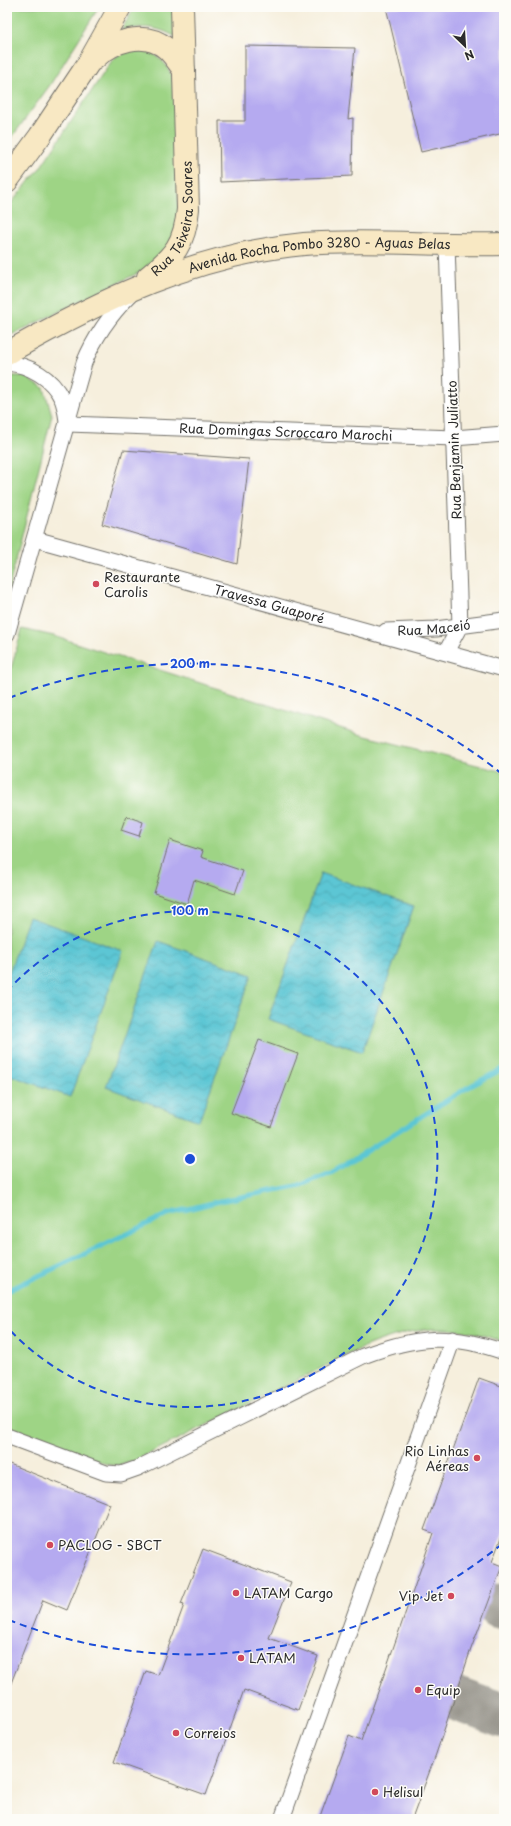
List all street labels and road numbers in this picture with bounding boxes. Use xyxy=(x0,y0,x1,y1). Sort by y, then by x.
street label: Rua Teixeira Soares xyxy=(146,161,197,280)
street label: Avenida Rocha Pombo 3280 - Aguas Belas xyxy=(185,232,451,277)
street label: Rua Benjamin Juliatto xyxy=(442,380,465,520)
street label: Rua Domingas Scroccaro Marochi xyxy=(179,418,393,445)
street label: Travessa Guaporé xyxy=(212,579,327,628)
street label: Rua Maceió xyxy=(397,615,472,640)

